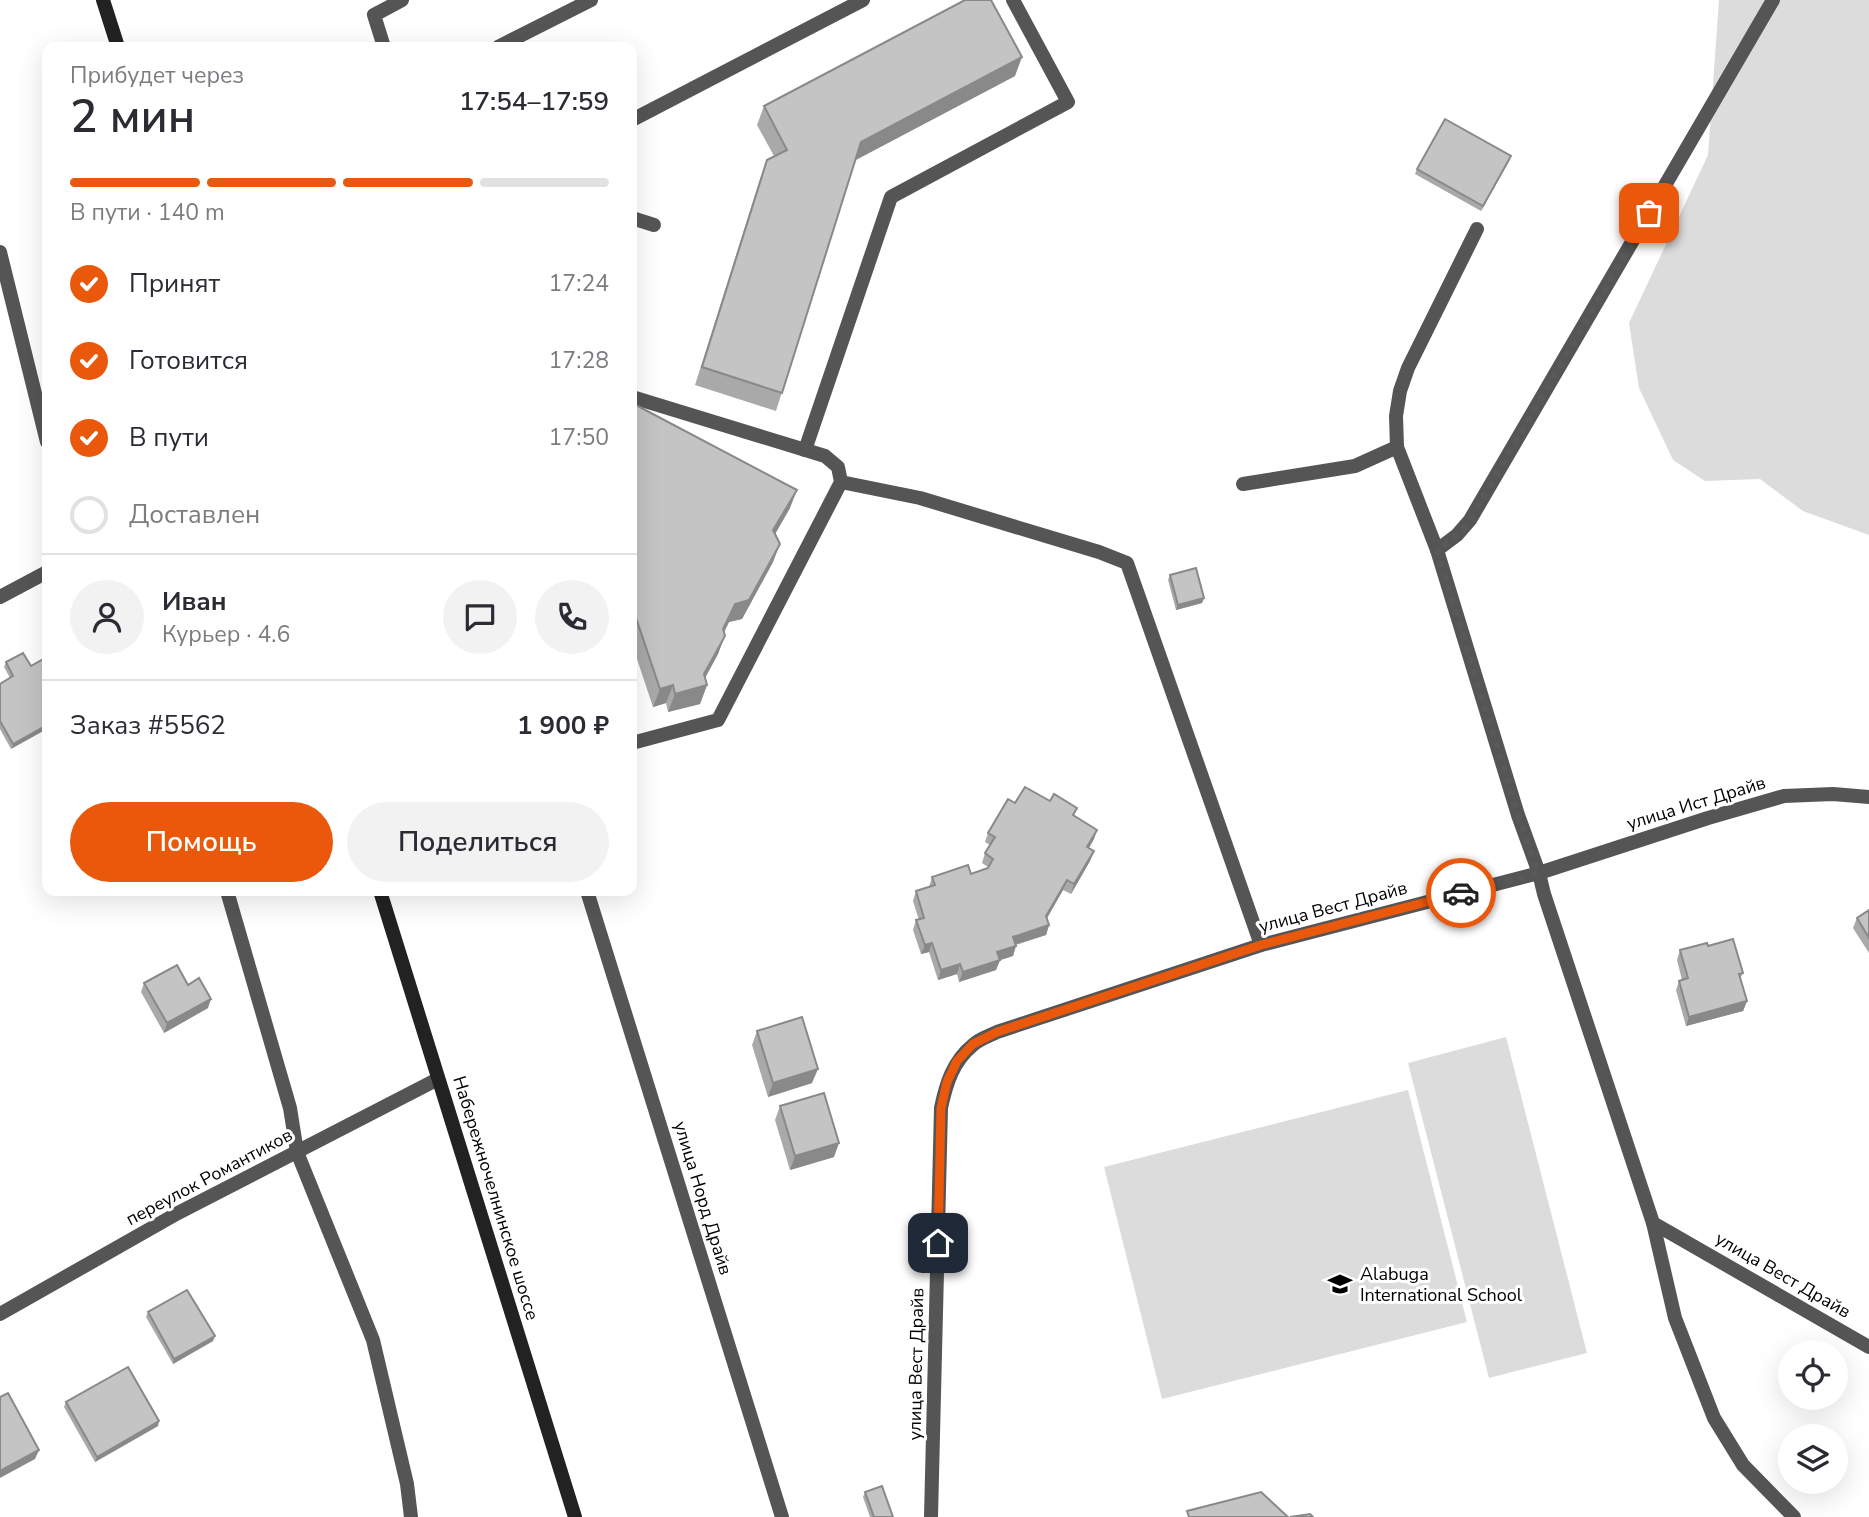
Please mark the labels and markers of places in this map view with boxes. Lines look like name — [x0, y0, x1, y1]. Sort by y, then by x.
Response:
pin — [1619, 183, 1679, 243]
pin — [908, 1213, 968, 1273]
place label: Alabuga International School — [1360, 1262, 1523, 1307]
school or university icon: Alabuga International School — [1326, 1270, 1354, 1298]

